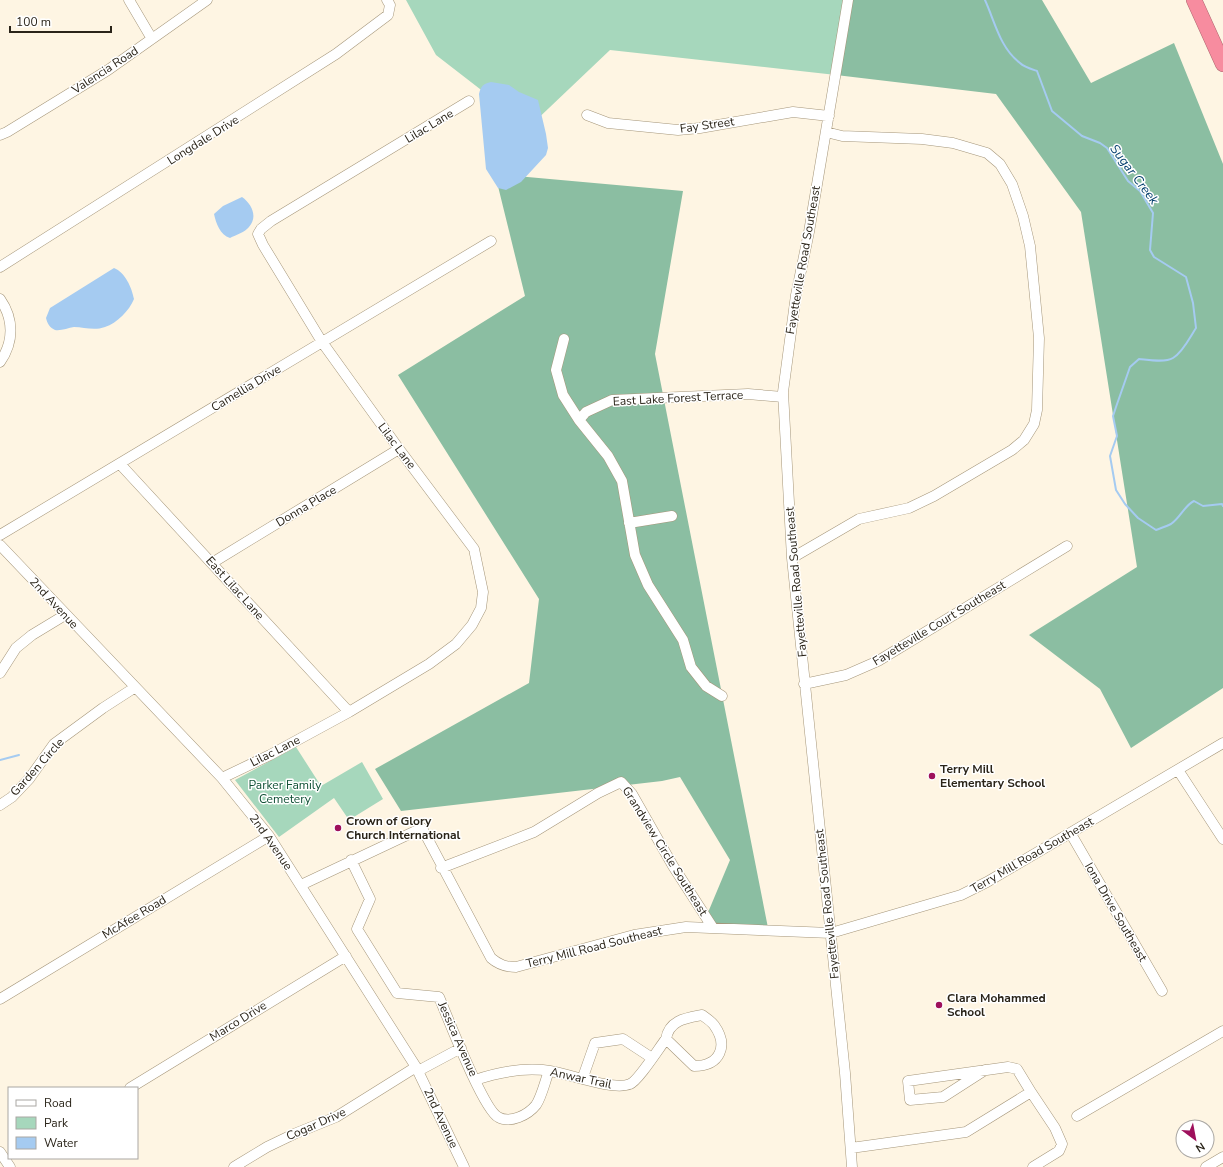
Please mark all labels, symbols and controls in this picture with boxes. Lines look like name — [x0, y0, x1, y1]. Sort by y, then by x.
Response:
scale bar — [10, 8, 111, 34]
text: 100 m — [16, 14, 51, 30]
street label: Valencia Road — [68, 43, 141, 98]
street label: Lilac Lane — [402, 105, 456, 147]
street label: Longdale Drive — [164, 112, 242, 168]
street label: Fay Street — [679, 113, 736, 137]
water label: Sugar Creek — [1106, 141, 1163, 209]
street label: Fayetteville Road Southeast — [782, 184, 824, 336]
street label: Camellia Drive — [208, 361, 284, 415]
street label: East Lake Forest Terrace — [612, 387, 744, 409]
street label: Lilac Lane — [374, 420, 420, 472]
street label: Donna Place — [273, 482, 339, 530]
street label: Fayetteville Road Southeast — [781, 506, 811, 658]
street label: East Lilac Lane — [202, 553, 268, 623]
street label: 2nd Avenue — [26, 574, 82, 632]
street label: Fayetteville Court Southeast — [870, 576, 1009, 669]
street label: Lilac Lane — [247, 732, 303, 770]
street label: Garden Circle — [7, 734, 67, 800]
place label: Terry Mill Elementary School — [940, 761, 1045, 791]
marker: Terry Mill Elementary School — [927, 771, 937, 781]
park label: Parker Family Cemetery — [249, 777, 322, 807]
street label: Grandview Circle Southeast — [619, 783, 712, 919]
street label: 2nd Avenue — [246, 811, 296, 873]
place label: Crown of Glory Church International — [346, 813, 461, 843]
street label: Terry Mill Road Southeast — [968, 813, 1097, 897]
marker: Crown of Glory Church International — [333, 823, 343, 833]
street label: Fayetteville Road Southeast — [811, 828, 843, 980]
street label: Iona Drive Southeast — [1081, 859, 1151, 965]
street label: McAfee Road — [99, 892, 169, 942]
street label: Terry Mill Road Southeast — [524, 922, 664, 972]
place label: Clara Mohammed School — [947, 990, 1046, 1020]
street label: Marco Drive — [206, 997, 270, 1045]
street label: Jessica Avenue — [434, 998, 482, 1079]
marker: Clara Mohammed School — [934, 1000, 944, 1010]
street label: Anwar Trail — [549, 1064, 614, 1092]
street label: 2nd Avenue — [420, 1085, 462, 1151]
legend — [8, 1087, 138, 1159]
text: Road — [44, 1095, 72, 1111]
street label: Cogar Drive — [284, 1104, 348, 1144]
text: Park — [44, 1115, 69, 1131]
north arrow — [1175, 1119, 1215, 1159]
text: Water — [44, 1135, 78, 1151]
text: N — [1193, 1139, 1208, 1156]

